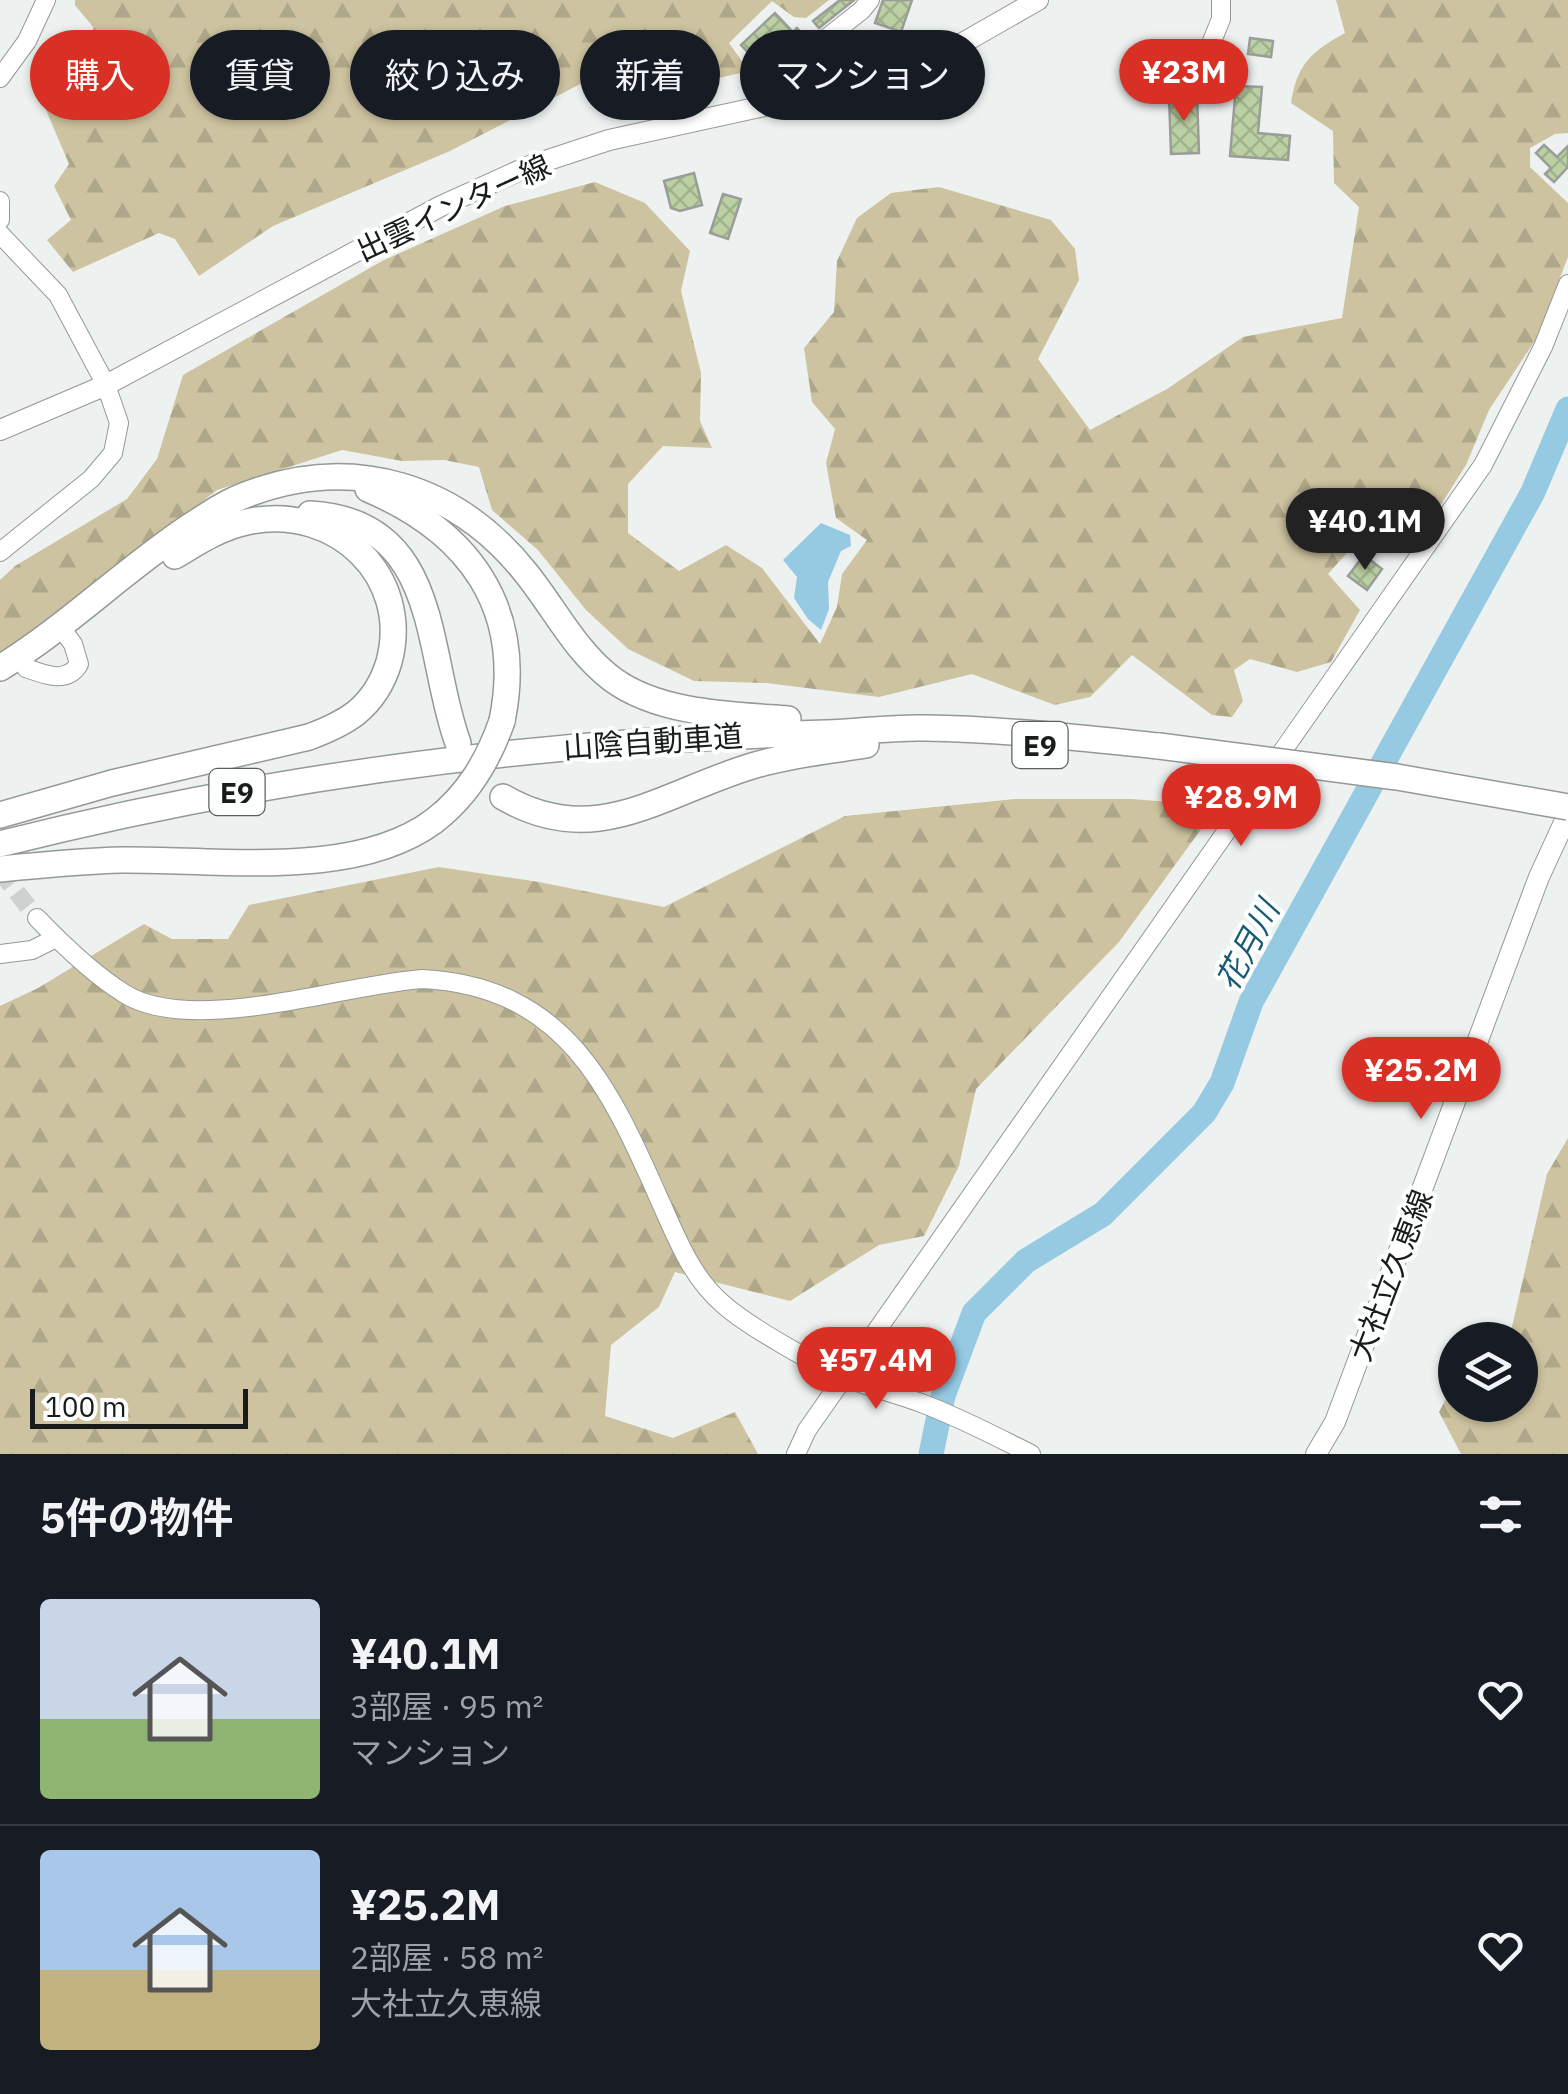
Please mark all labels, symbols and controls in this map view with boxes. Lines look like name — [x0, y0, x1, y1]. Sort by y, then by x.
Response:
chip: 購入 — [30, 30, 170, 120]
chip: 賃貸 — [190, 30, 330, 120]
chip: 絞り込み — [350, 30, 560, 120]
chip: 新着 — [580, 30, 720, 120]
chip: マンション — [740, 30, 985, 120]
pin: ¥23M — [1125, 39, 1243, 124]
text: ¥23M — [1141, 50, 1227, 92]
street label: 出雲インター線 — [350, 145, 556, 269]
pin: ¥40.1M — [1284, 488, 1446, 573]
text: ¥40.1M — [1308, 499, 1422, 541]
street label: 山陰自動車道 — [562, 715, 744, 767]
road number: E9 — [1012, 722, 1068, 768]
pin: ¥28.9M — [1160, 764, 1322, 849]
road number: E9 — [210, 769, 264, 815]
text: ¥28.9M — [1184, 775, 1298, 817]
water label: 花月川 — [1206, 890, 1289, 997]
pin: ¥25.2M — [1340, 1037, 1502, 1122]
text: ¥25.2M — [1364, 1048, 1478, 1090]
street label: 大社立久恵線 — [1340, 1184, 1440, 1366]
map controls — [1438, 1322, 1538, 1422]
button: layers — [1438, 1322, 1538, 1422]
pin: ¥57.4M — [795, 1327, 957, 1412]
text: ¥57.4M — [819, 1338, 933, 1380]
scale bar — [30, 1384, 248, 1428]
text: 100 m — [45, 1388, 126, 1425]
icon: filters — [1473, 1487, 1528, 1542]
text: 5件の物件 — [40, 1490, 233, 1545]
text: ¥40.1M — [350, 1626, 500, 1681]
icon: home — [120, 1639, 240, 1759]
icon: heart — [1473, 1672, 1528, 1727]
text: 3部屋 · 95 m² — [350, 1685, 544, 1727]
text: マンション — [350, 1731, 510, 1773]
text: ¥25.2M — [350, 1877, 500, 1932]
icon: home — [120, 1890, 240, 2010]
icon: heart — [1473, 1923, 1528, 1978]
text: 2部屋 · 58 m² — [350, 1936, 544, 1978]
text: 大社立久恵線 — [350, 1982, 542, 2024]

